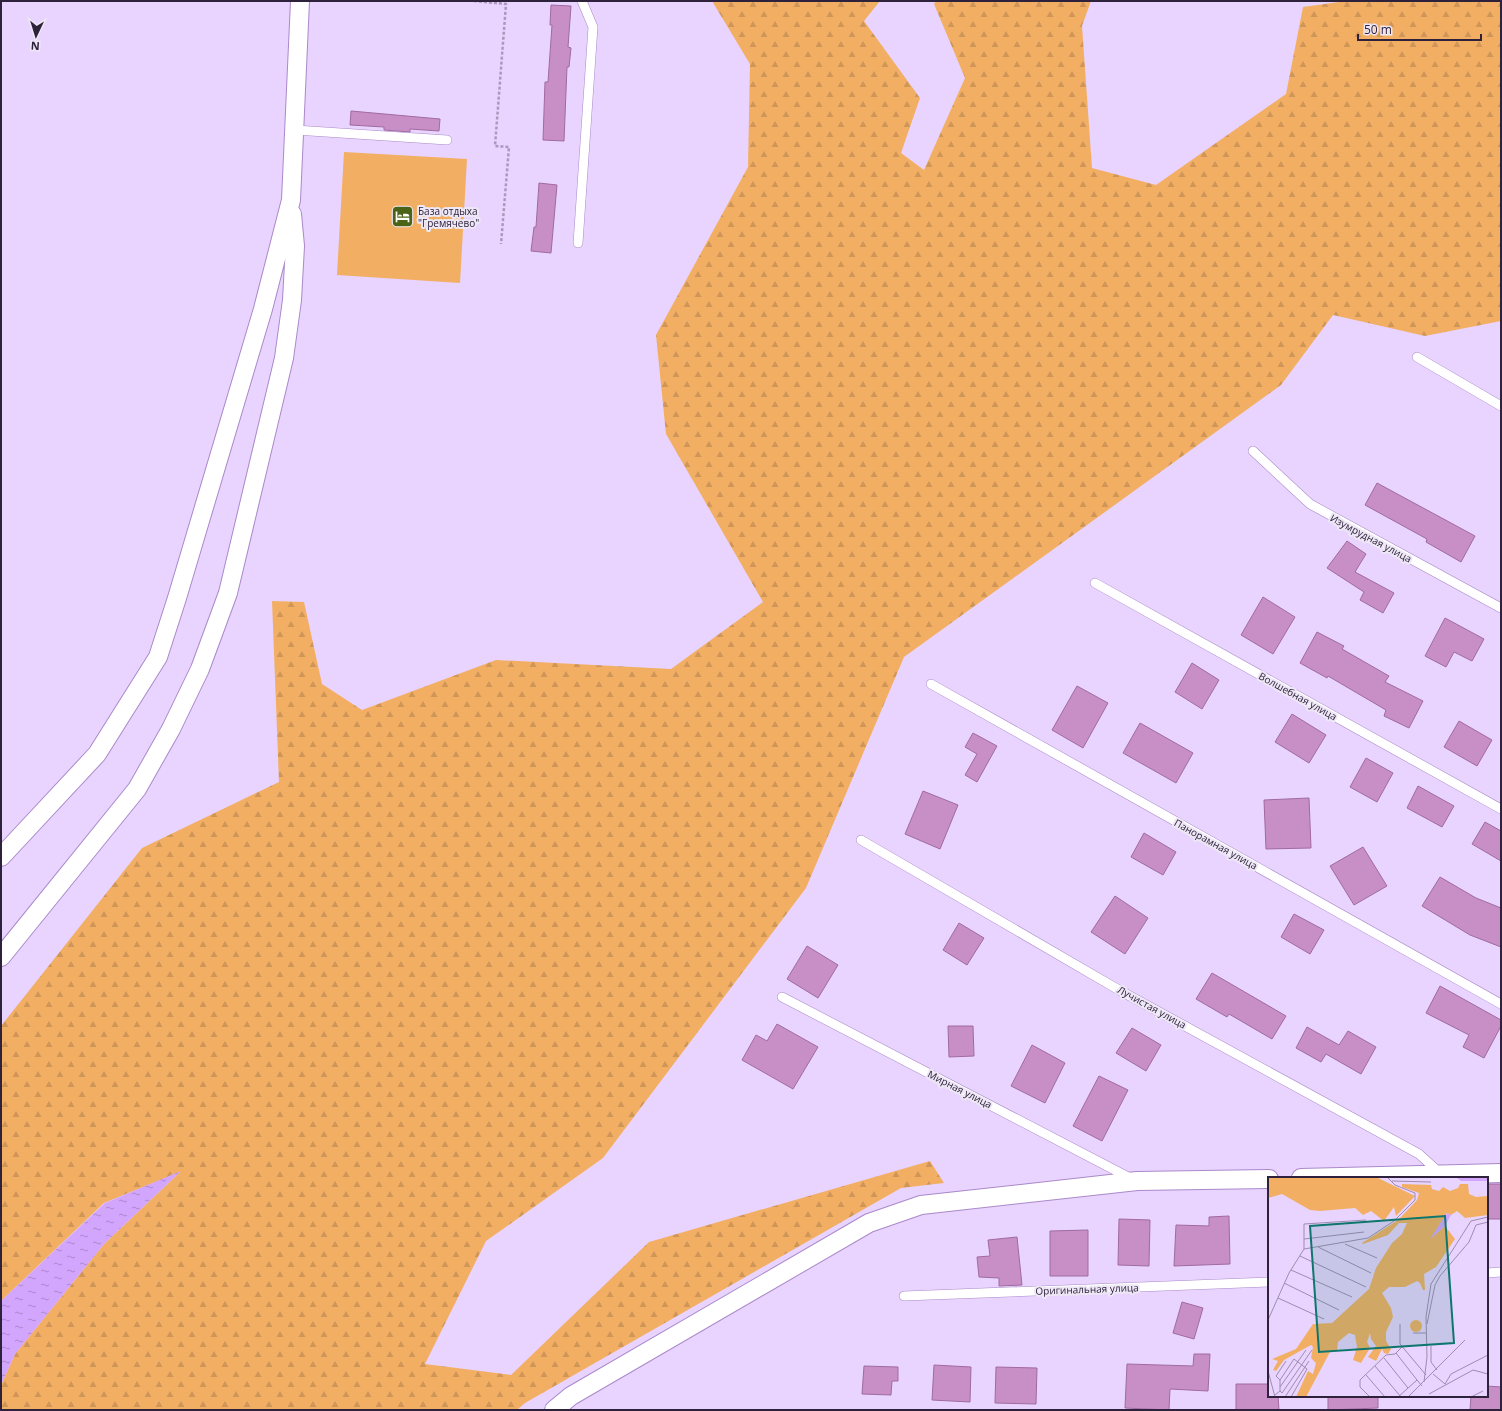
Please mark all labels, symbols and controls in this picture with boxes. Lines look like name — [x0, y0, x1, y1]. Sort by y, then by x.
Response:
north arrow — [16, 16, 56, 56]
scale bar — [1358, 16, 1481, 42]
text: 50 m — [1364, 21, 1392, 38]
text: N — [30, 39, 40, 54]
hotel icon: База отдыха "Гремячево" — [389, 204, 415, 230]
place label: База отдыха "Гремячево" — [418, 204, 479, 230]
street label: Изумрудная улица — [1328, 511, 1414, 565]
street label: Волшебная улица — [1256, 669, 1340, 723]
street label: Панорамная улица — [1172, 815, 1260, 873]
street label: Лучистая улица — [1115, 982, 1189, 1032]
street label: Мирная улица — [925, 1067, 995, 1111]
inset map — [1268, 1177, 1488, 1397]
street label: Оригинальная улица — [1035, 1280, 1139, 1298]

